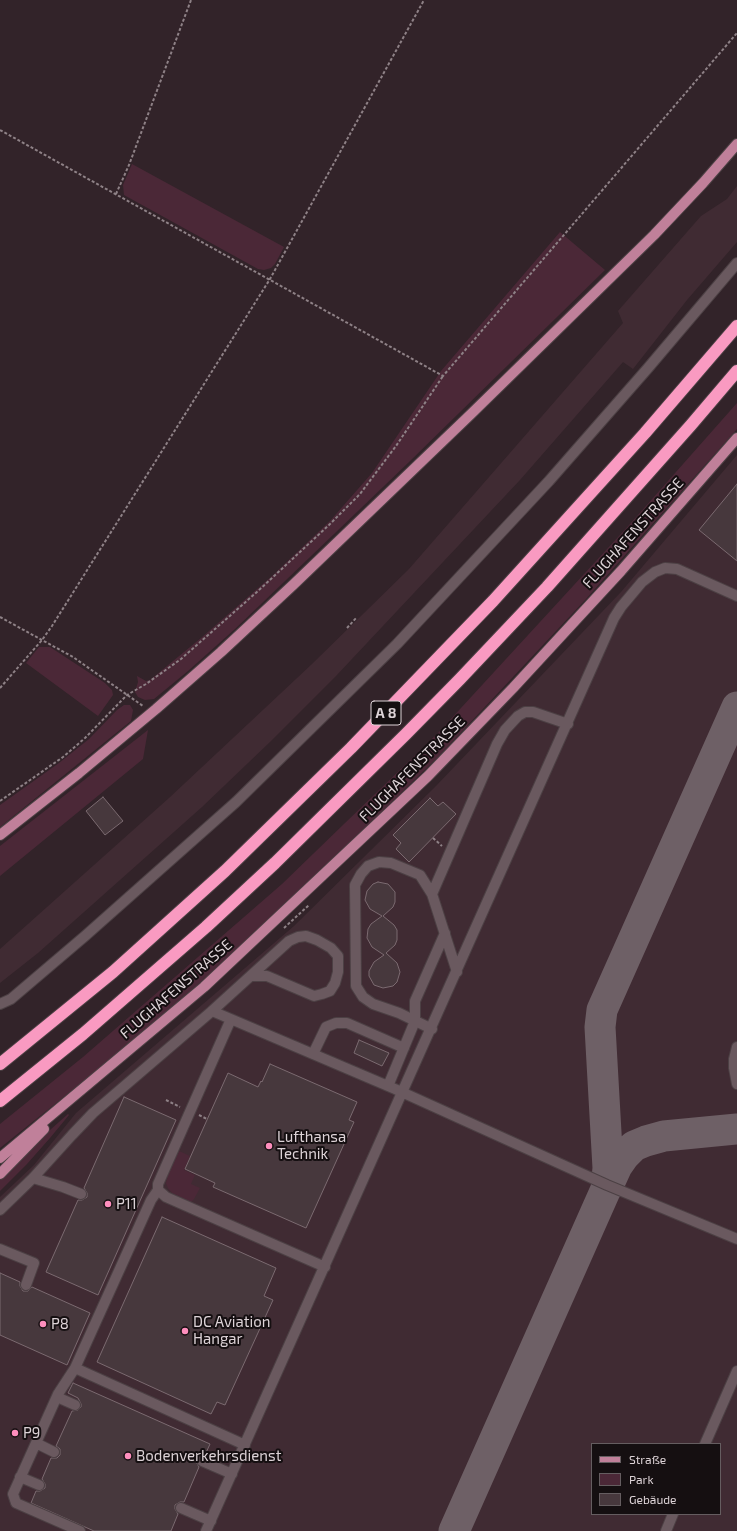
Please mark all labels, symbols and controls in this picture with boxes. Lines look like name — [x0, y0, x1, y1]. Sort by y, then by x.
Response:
street label: FLUGHAFENSTRASSE — [579, 474, 687, 592]
road number: A 8 — [371, 701, 401, 725]
street label: FLUGHAFENSTRASSE — [355, 712, 469, 826]
street label: FLUGHAFENSTRASSE — [116, 936, 236, 1042]
place label: Lufthansa Technik — [277, 1128, 346, 1163]
marker: Lufthansa Technik — [264, 1141, 274, 1151]
place label: P11 — [116, 1195, 137, 1213]
marker: P11 — [103, 1199, 113, 1209]
place label: DC Aviation Hangar — [193, 1313, 270, 1348]
place label: P8 — [51, 1315, 69, 1333]
marker: P8 — [38, 1319, 48, 1329]
marker: DC Aviation Hangar — [180, 1326, 190, 1336]
place label: P9 — [23, 1424, 40, 1442]
marker: P9 — [10, 1428, 20, 1438]
legend — [591, 1443, 721, 1515]
place label: Bodenverkehrsdienst — [136, 1447, 281, 1465]
marker: Bodenverkehrsdienst — [123, 1451, 133, 1461]
text: Straße — [629, 1452, 666, 1466]
text: Park — [629, 1472, 654, 1486]
text: Gebäude — [629, 1492, 677, 1506]

